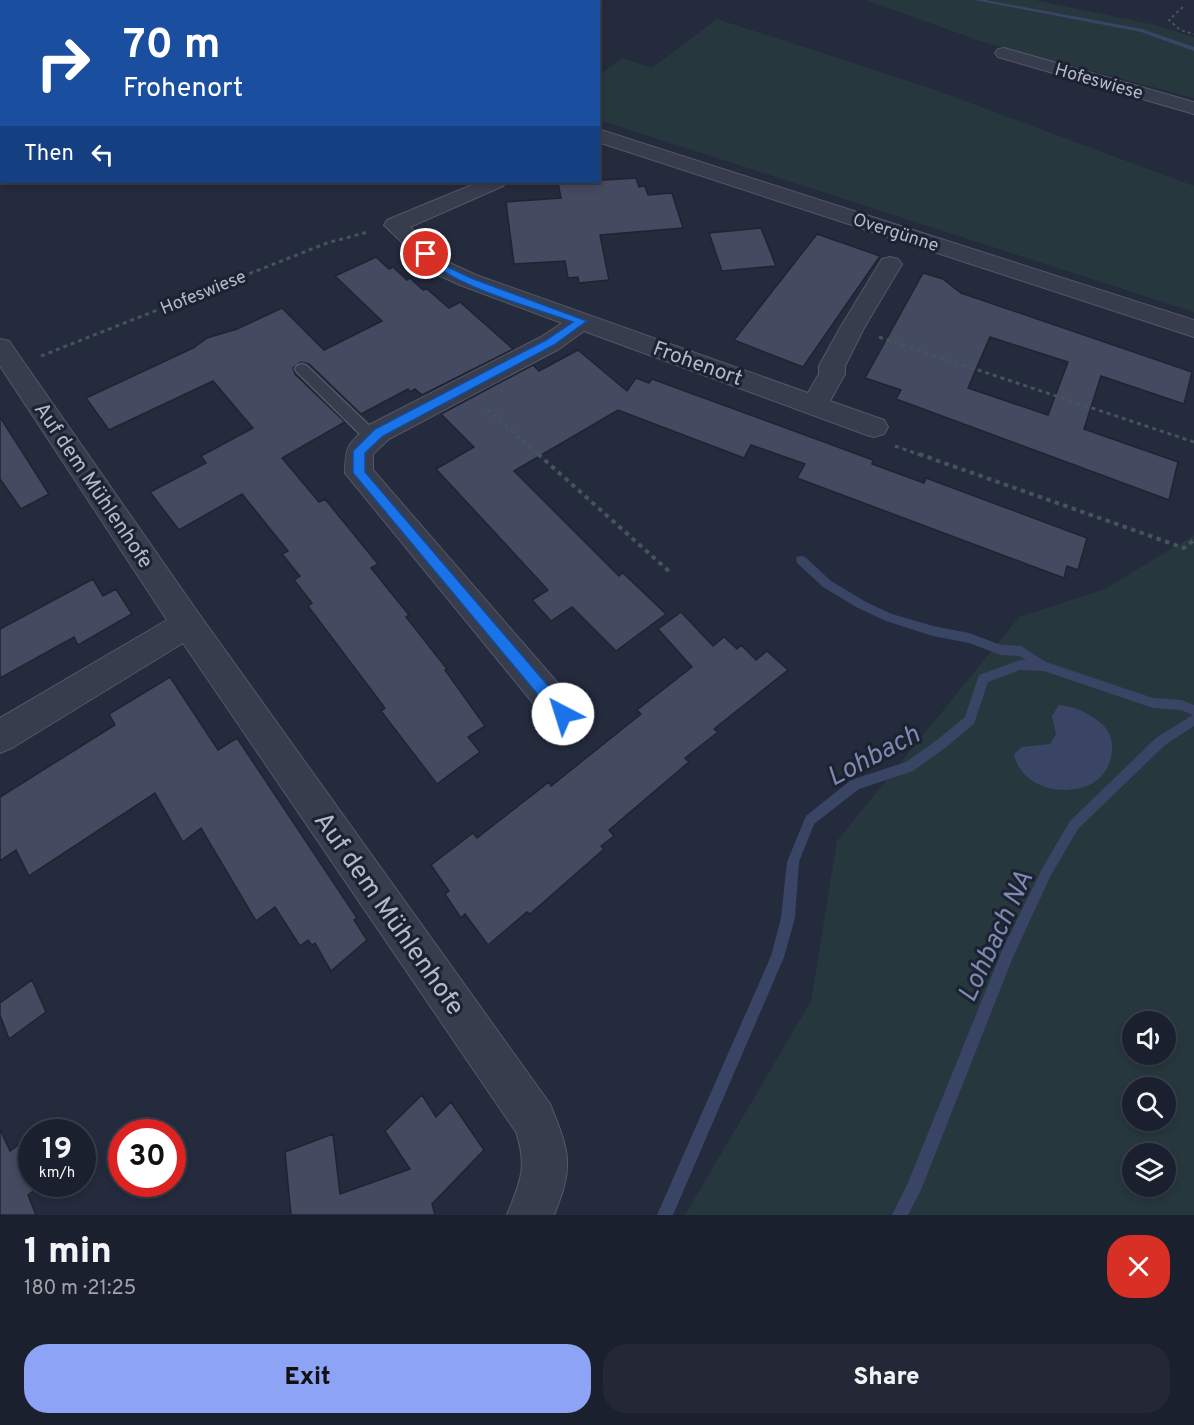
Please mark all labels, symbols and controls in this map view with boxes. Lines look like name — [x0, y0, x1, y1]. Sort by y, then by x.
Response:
text: 70 m — [123, 20, 221, 73]
icon: right — [24, 24, 102, 102]
street label: Hofeswiese — [1052, 59, 1145, 106]
text: Frohenort — [123, 72, 243, 106]
icon: left — [86, 138, 119, 171]
text: Then — [24, 141, 74, 168]
street label: Overgünne — [850, 209, 942, 258]
pin — [400, 228, 451, 279]
icon: arrive — [409, 237, 442, 270]
street label: Hofeswiese — [157, 266, 250, 321]
street label: Frohenort — [649, 336, 746, 393]
street label: Auf dem Mühlenhofe — [27, 398, 158, 574]
position arrow — [531, 682, 595, 746]
water label: Lohbach — [822, 718, 926, 795]
street label: Auf dem Mühlenhofe — [305, 806, 471, 1023]
water label: Lohbach NA — [952, 866, 1042, 1008]
map controls — [1122, 1011, 1176, 1197]
button: sound — [1122, 1011, 1176, 1065]
button: search — [1122, 1077, 1176, 1131]
speed limit sign: 30 — [108, 1119, 186, 1197]
text: 19 — [42, 1132, 72, 1169]
button: layers — [1122, 1143, 1176, 1197]
text: km/h — [39, 1164, 75, 1183]
text: 1 min — [24, 1230, 112, 1276]
button: close — [1107, 1235, 1170, 1298]
text: 180 m · 21:25 — [24, 1276, 136, 1302]
button: Exit — [24, 1344, 591, 1413]
button: Share — [603, 1344, 1170, 1413]

